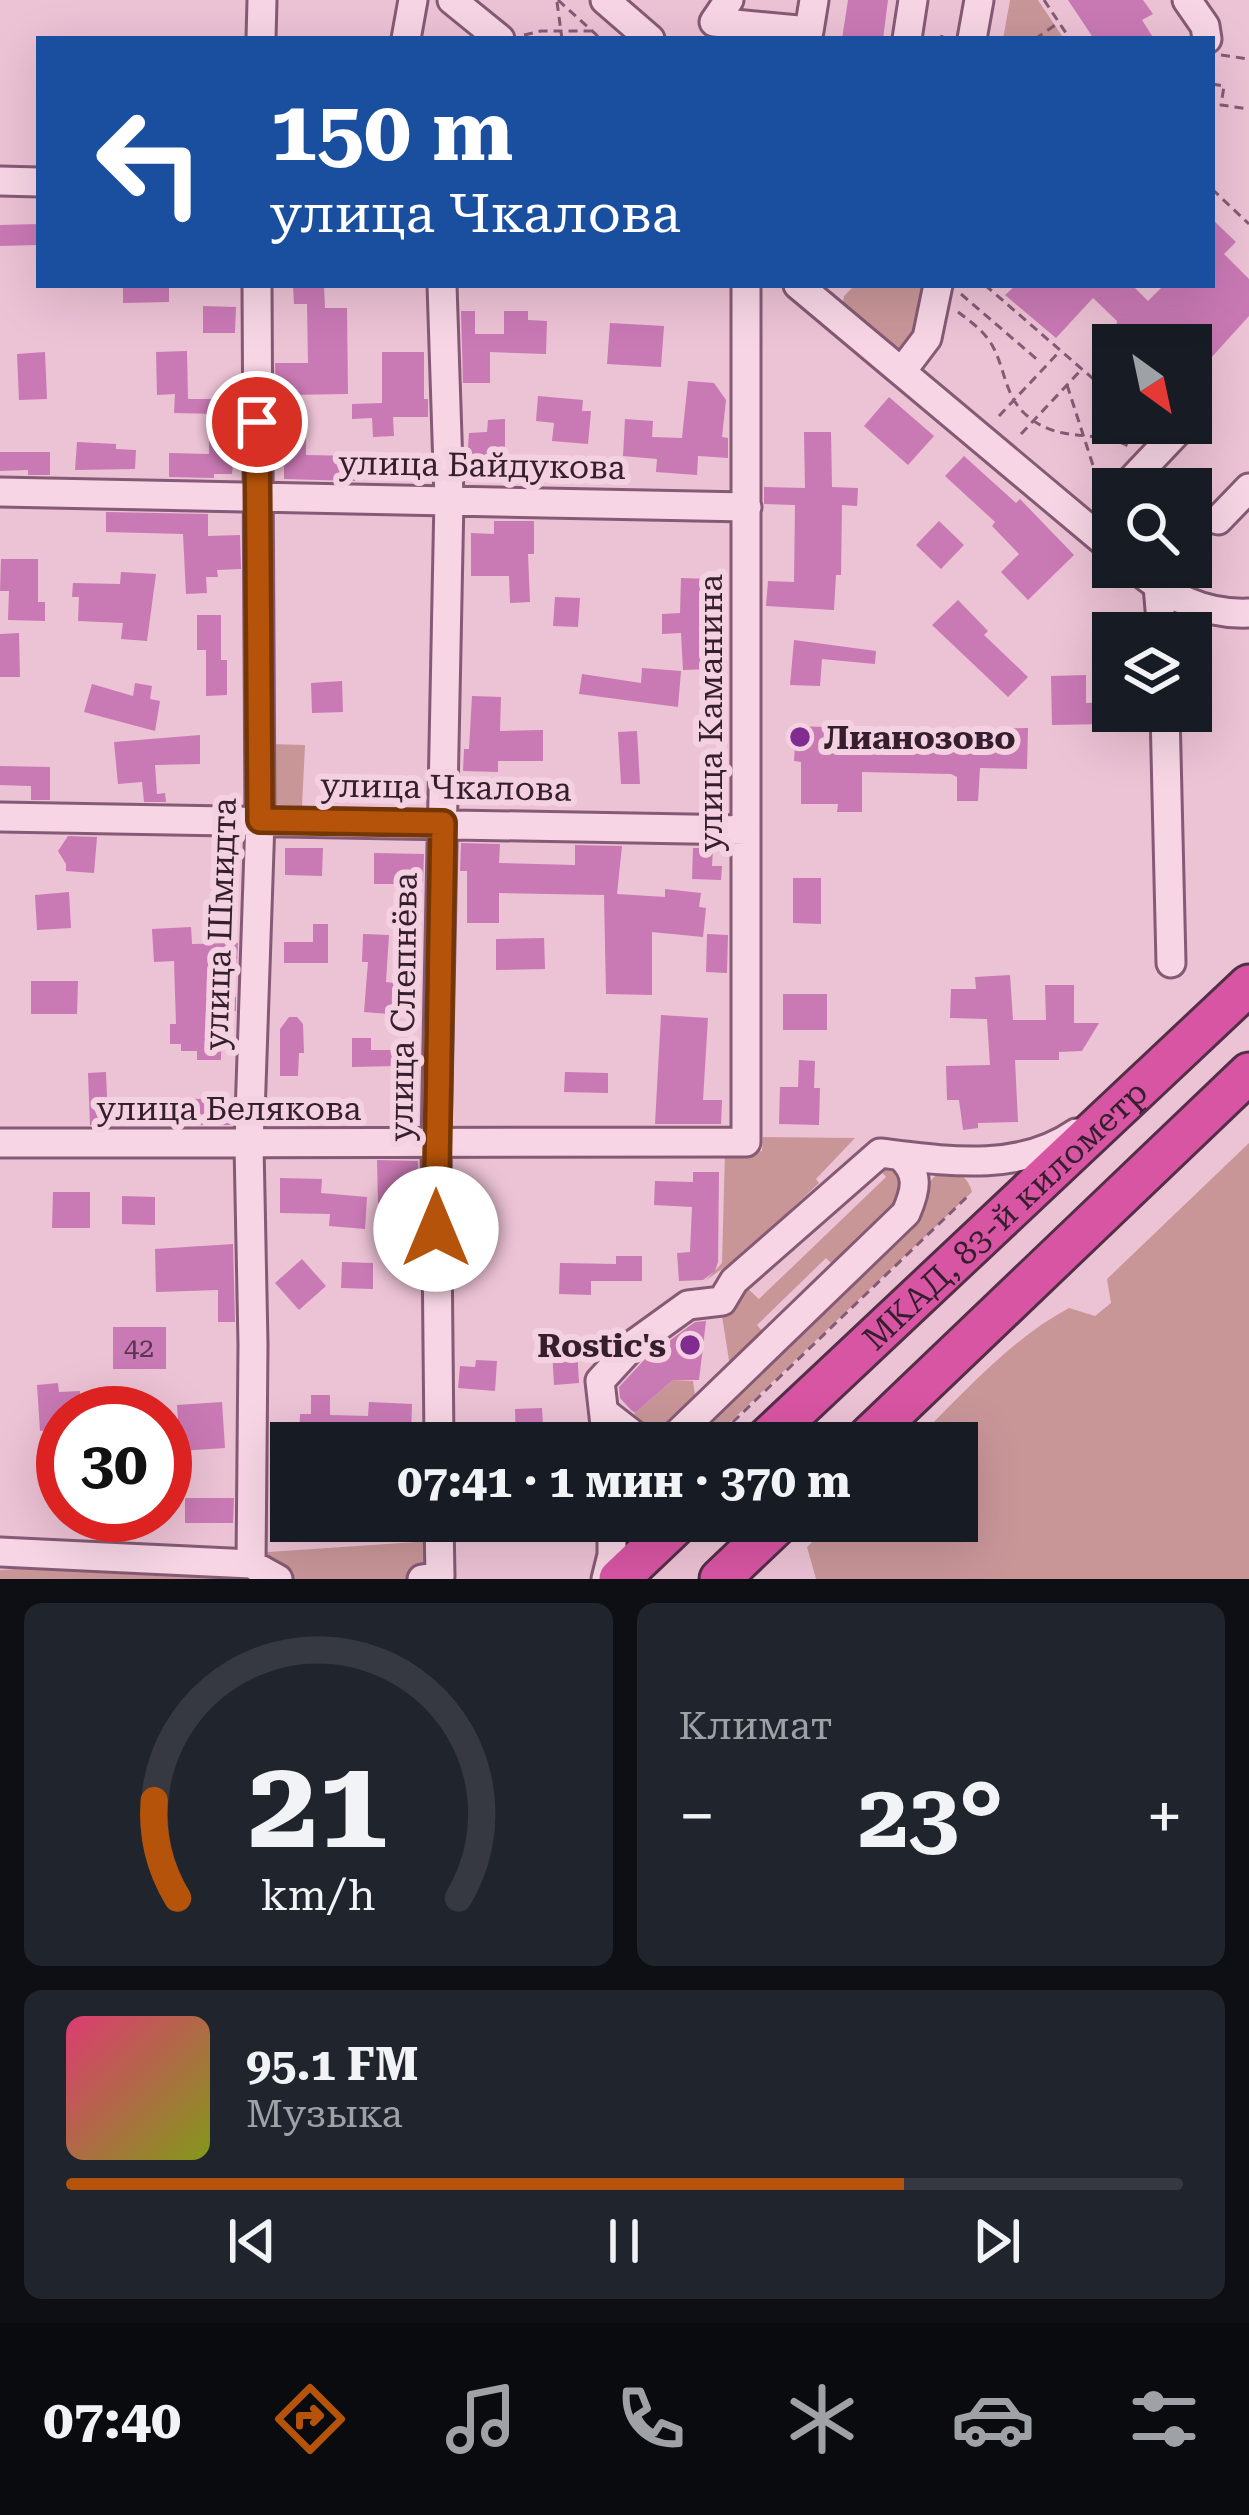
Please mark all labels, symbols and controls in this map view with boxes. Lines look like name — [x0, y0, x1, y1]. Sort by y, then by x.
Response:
text: 150 m — [270, 82, 513, 180]
icon: left — [72, 84, 228, 240]
text: улица Чкалова — [270, 182, 681, 245]
north arrow — [1092, 324, 1212, 444]
map controls — [1092, 324, 1212, 732]
pin — [206, 371, 308, 473]
icon: arrive — [224, 389, 290, 455]
street label: улица Байдукова — [338, 443, 626, 487]
button: search — [1092, 468, 1212, 588]
street label: улица Каманина — [691, 574, 730, 852]
button: layers — [1092, 612, 1212, 732]
place label: Лианозово — [824, 718, 1016, 757]
marker: Лианозово — [787, 724, 813, 750]
street label: улица Чкалова — [320, 765, 572, 809]
street label: улица Шмидта — [196, 797, 244, 1051]
street label: улица Слепнёва — [381, 872, 425, 1142]
street label: МКАД, 83-й километр — [854, 1072, 1155, 1358]
street label: улица Белякова — [97, 1089, 362, 1128]
position arrow — [373, 1166, 499, 1292]
place label: Rostic's — [537, 1326, 666, 1365]
house number: 42 — [124, 1332, 154, 1364]
marker: Rostic's — [677, 1332, 703, 1358]
speed limit sign: 30 — [36, 1386, 192, 1542]
text: 07:41 · 1 мин · 370 m — [397, 1455, 851, 1508]
text: Климат — [679, 1703, 833, 1749]
text: 21 — [248, 1731, 388, 1877]
text: 23° — [858, 1764, 1004, 1869]
text: − — [679, 1778, 715, 1855]
text: + — [1146, 1778, 1183, 1855]
text: km/h — [261, 1869, 376, 1919]
text: 95.1 FM — [246, 2038, 418, 2091]
text: Музыка — [246, 2091, 403, 2137]
icon: previous — [219, 2208, 285, 2274]
icon: pause — [591, 2208, 657, 2274]
icon: next — [964, 2208, 1030, 2274]
icon: directions — [268, 2377, 352, 2461]
icon: music — [439, 2377, 523, 2461]
icon: phone — [609, 2377, 693, 2461]
icon: climate — [780, 2377, 864, 2461]
icon: car — [951, 2377, 1035, 2461]
icon: filters — [1122, 2377, 1206, 2461]
text: 07:40 — [43, 2388, 181, 2451]

